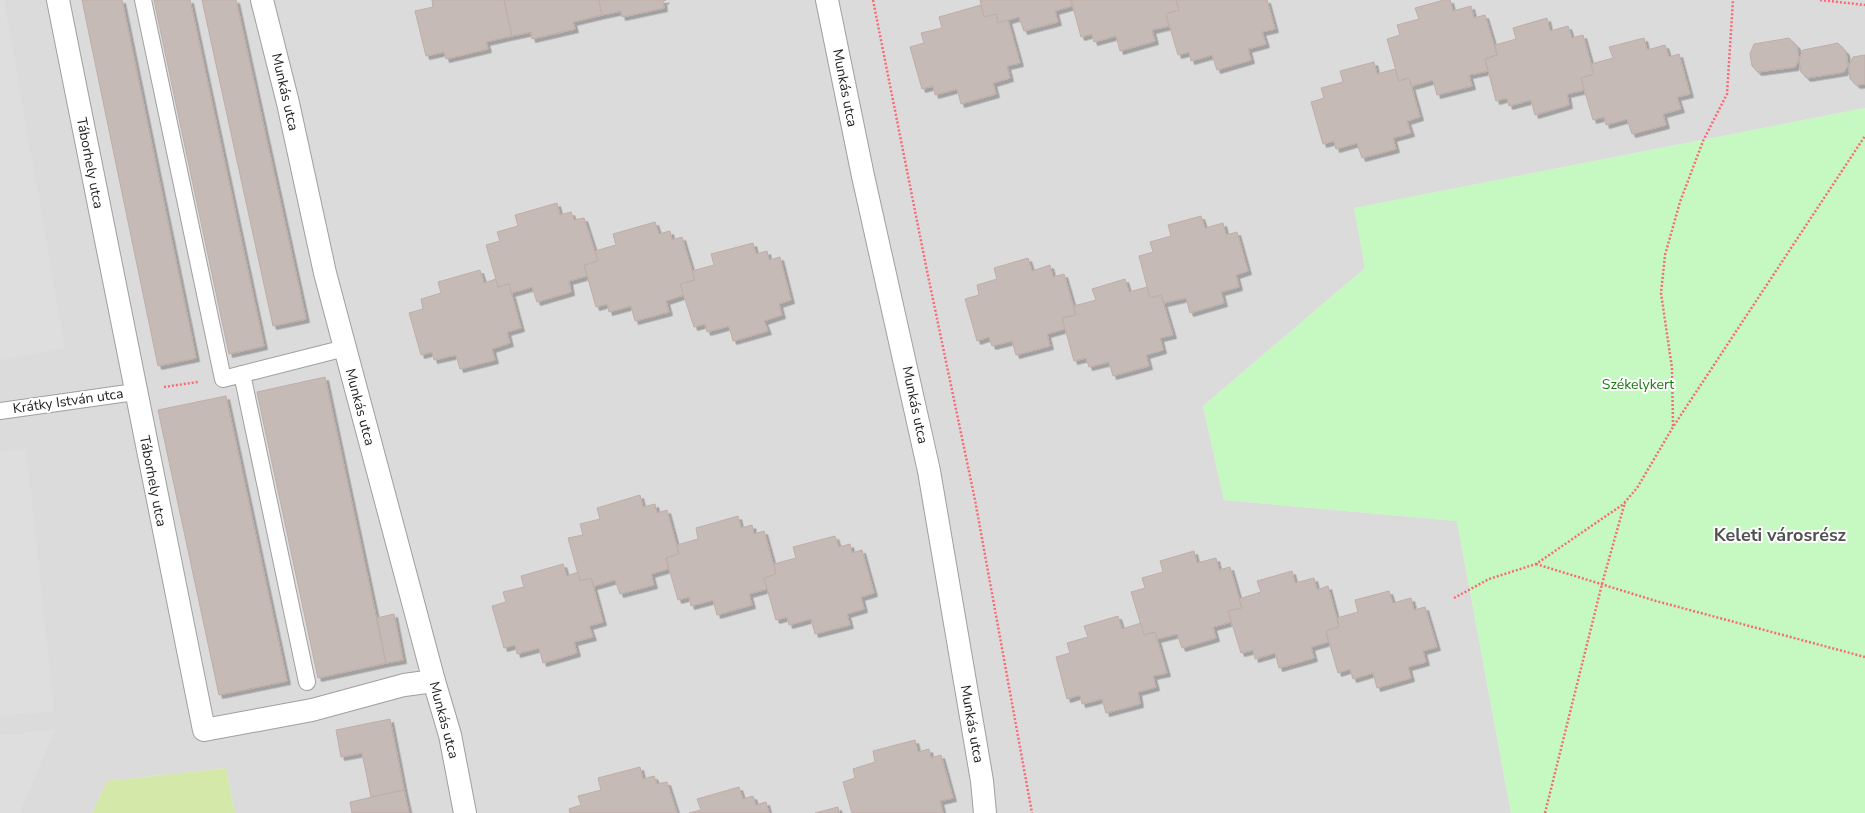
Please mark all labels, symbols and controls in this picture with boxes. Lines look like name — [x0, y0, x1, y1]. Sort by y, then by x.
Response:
street label: Munkás utca — [828, 47, 862, 129]
street label: Munkás utca — [267, 51, 303, 133]
street label: Táborhely utca — [72, 116, 108, 210]
street label: Munkás utca — [897, 364, 933, 446]
street label: Munkás utca — [341, 366, 379, 448]
park label: Székelykert — [1602, 375, 1674, 394]
street label: Krátky István utca — [12, 384, 124, 418]
street label: Táborhely utca — [135, 434, 171, 528]
district label: Keleti városrész — [1714, 523, 1847, 547]
street label: Munkás utca — [425, 679, 463, 761]
street label: Munkás utca — [956, 683, 988, 765]

